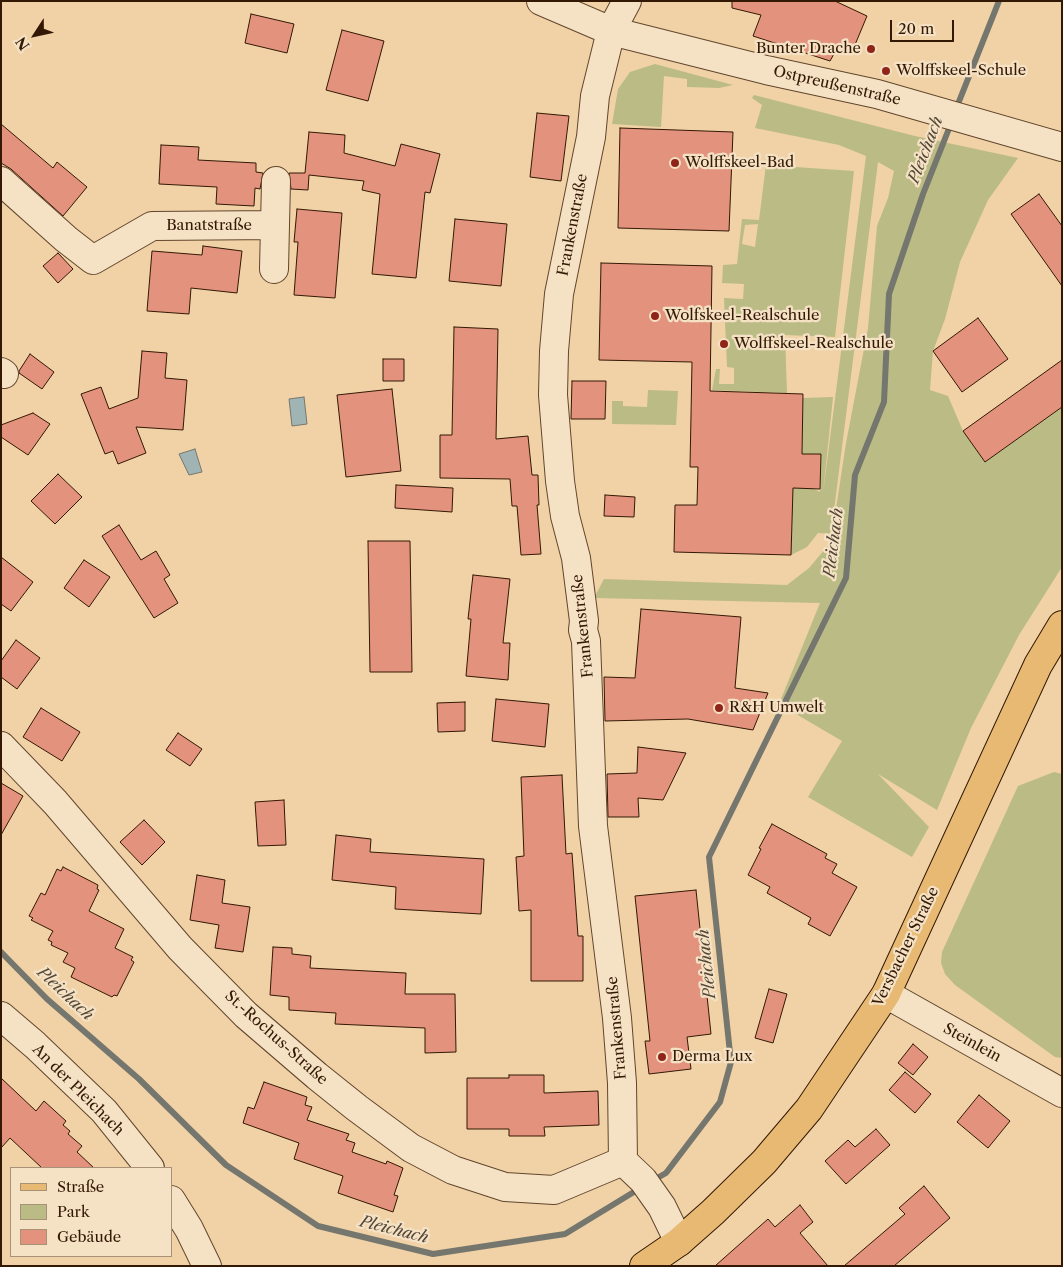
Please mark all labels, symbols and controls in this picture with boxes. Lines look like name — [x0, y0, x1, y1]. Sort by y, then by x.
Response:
north arrow — [10, 10, 60, 60]
scale bar — [893, 10, 957, 42]
text: 20 m — [898, 19, 934, 38]
text: N — [12, 33, 34, 54]
place label: Bunter Drache — [756, 40, 861, 58]
marker: Bunter Drache — [865, 43, 877, 55]
place label: Wolffskeel-Schule — [896, 62, 1026, 80]
street label: Ostpreußenstraße — [772, 63, 902, 109]
marker: Wolffskeel-Schule — [880, 65, 892, 77]
water label: Pleichach — [904, 114, 948, 186]
place label: Wolffskeel-Bad — [685, 154, 794, 172]
marker: Wolffskeel-Bad — [669, 157, 681, 169]
street label: Frankenstraße — [554, 172, 592, 278]
street label: Banatstraße — [166, 217, 252, 235]
place label: Wolfskeel-Realschule — [665, 307, 819, 325]
marker: Wolfskeel-Realschule — [649, 310, 661, 322]
place label: Wolffskeel-Realschule — [734, 335, 893, 353]
marker: Wolffskeel-Realschule — [718, 338, 730, 350]
water label: Pleichach — [820, 507, 848, 579]
street label: Frankenstraße — [569, 573, 597, 679]
place label: R&H Umwelt — [729, 699, 824, 717]
marker: R&H Umwelt — [713, 702, 725, 714]
street label: Versbacher Straße — [869, 884, 943, 1010]
water label: Pleichach — [694, 928, 720, 1000]
water label: Pleichach — [33, 963, 97, 1025]
street label: Frankenstraße — [604, 975, 630, 1081]
street label: St.-Rochus-Straße — [221, 987, 331, 1089]
street label: Steinlein — [940, 1020, 1004, 1066]
street label: An der Pleichach — [28, 1040, 128, 1140]
place label: Derma Lux — [672, 1048, 753, 1066]
marker: Derma Lux — [656, 1051, 668, 1063]
legend — [10, 1167, 172, 1257]
text: Straße — [57, 1177, 104, 1196]
text: Park — [57, 1202, 90, 1221]
water label: Pleichach — [358, 1212, 430, 1248]
text: Gebäude — [57, 1227, 121, 1246]

